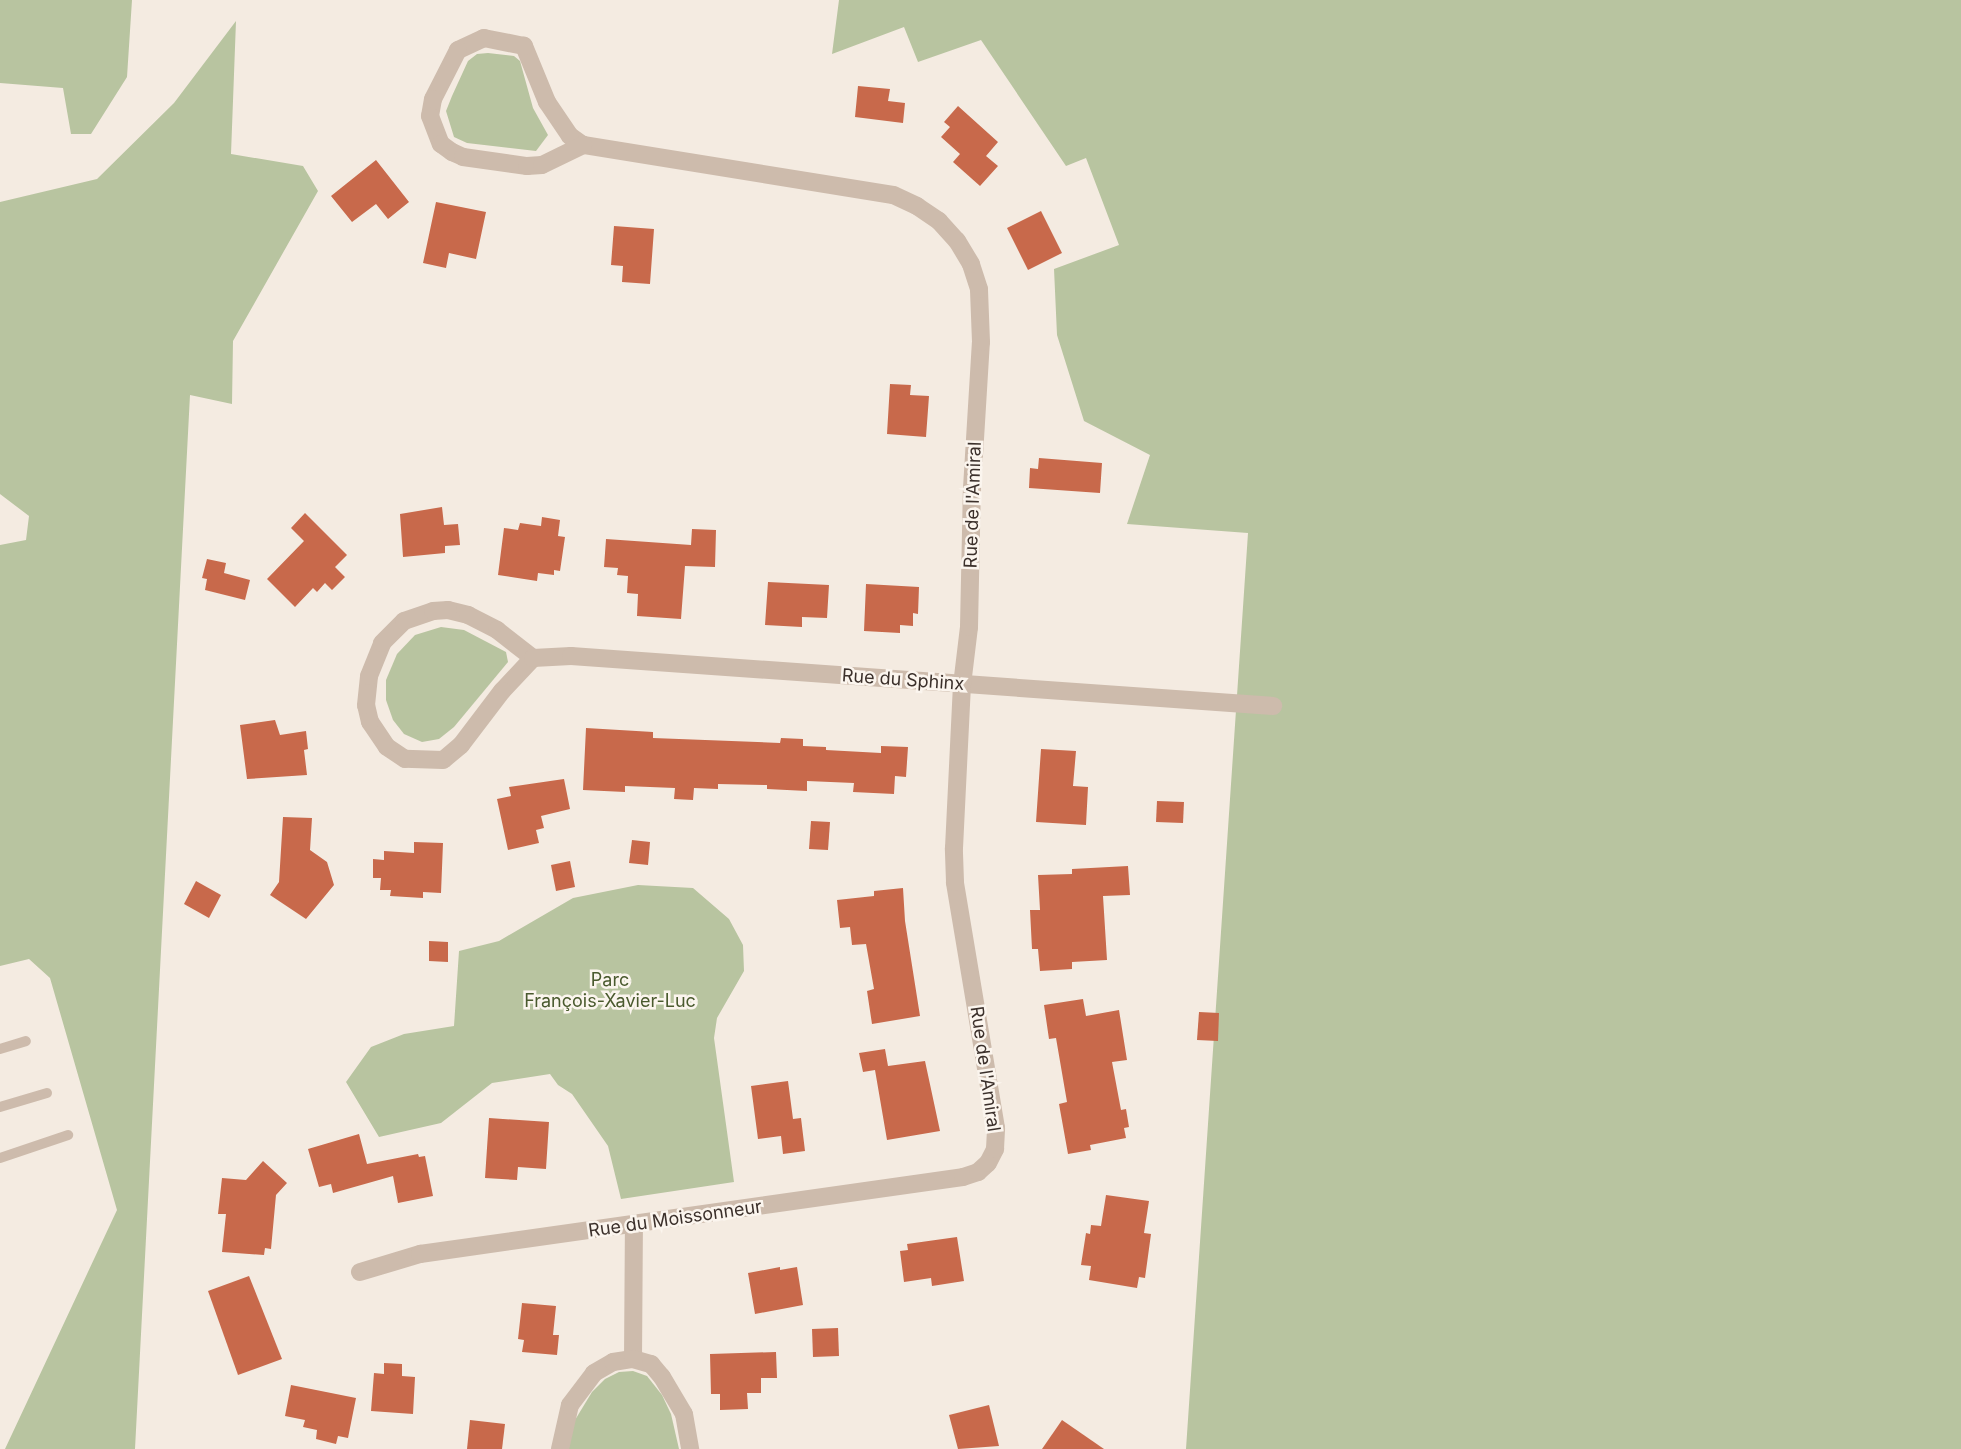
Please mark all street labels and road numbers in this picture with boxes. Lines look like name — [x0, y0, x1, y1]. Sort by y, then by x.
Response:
street label: Rue de l'Amiral — [960, 441, 986, 569]
street label: Rue du Sphinx — [841, 665, 965, 695]
street label: Rue de l'Amiral — [966, 1005, 1004, 1133]
street label: Rue du Moissonneur — [587, 1196, 763, 1242]

